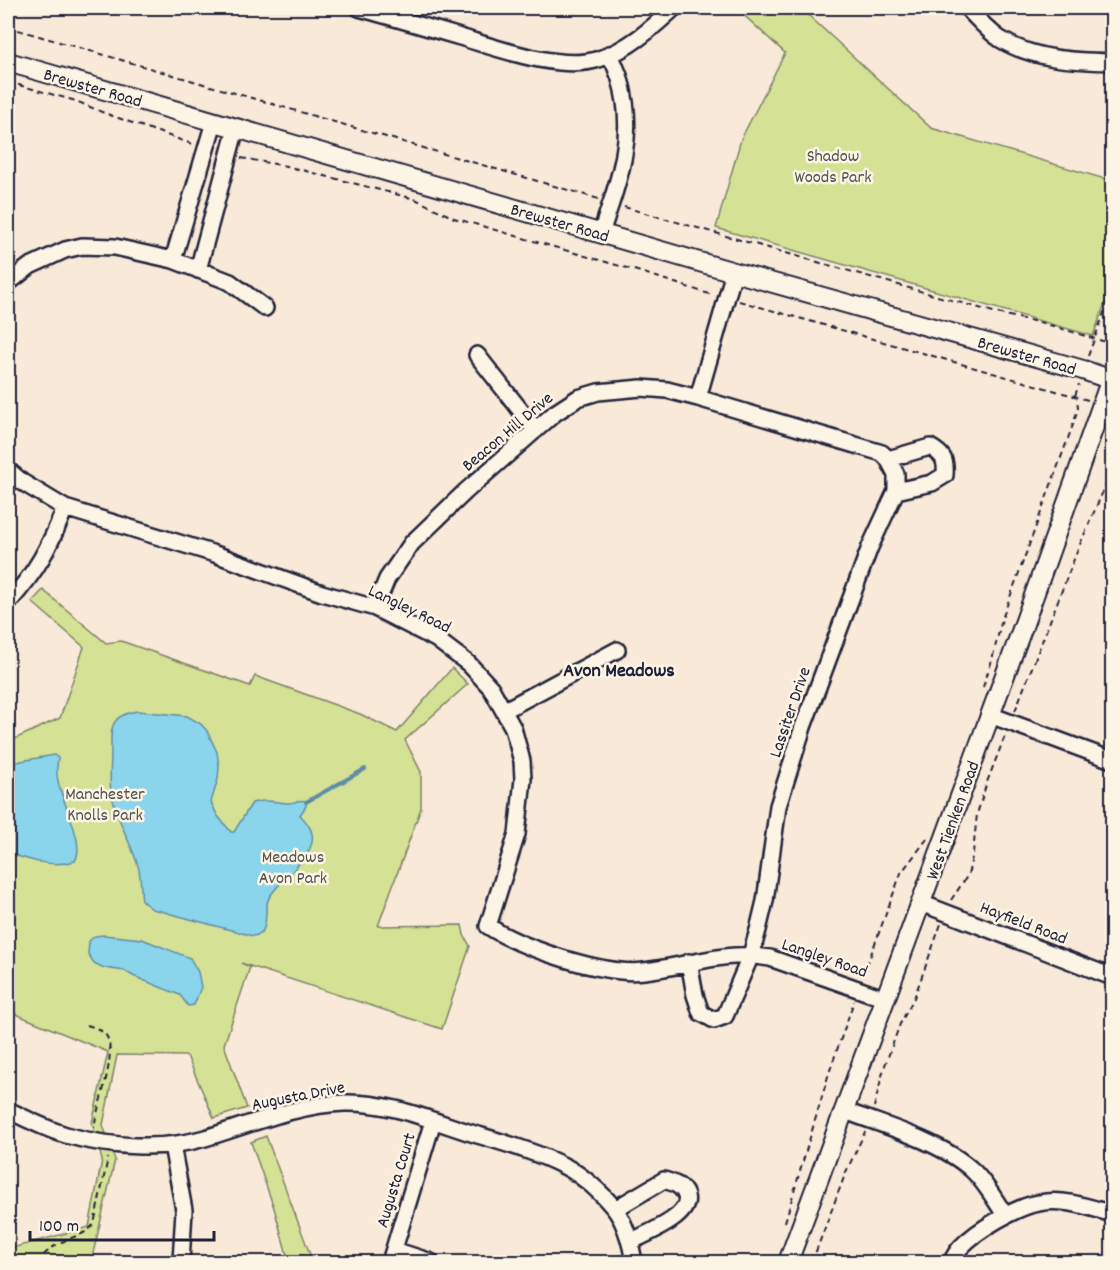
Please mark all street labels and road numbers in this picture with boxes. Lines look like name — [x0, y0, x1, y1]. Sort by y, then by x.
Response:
street label: Brewster Road — [40, 63, 144, 115]
street label: Brewster Road — [507, 198, 611, 250]
street label: Brewster Road — [974, 331, 1078, 383]
street label: Beacon Hill Drive — [457, 387, 560, 479]
street label: Langley Road — [363, 579, 455, 641]
street label: Lassiter Drive — [764, 664, 819, 761]
street label: West Tienken Road — [921, 758, 987, 884]
street label: Hayfield Road — [976, 896, 1070, 952]
street label: Langley Road — [778, 933, 870, 986]
street label: Augusta Drive — [250, 1076, 347, 1119]
street label: Augusta Court — [371, 1130, 424, 1231]

